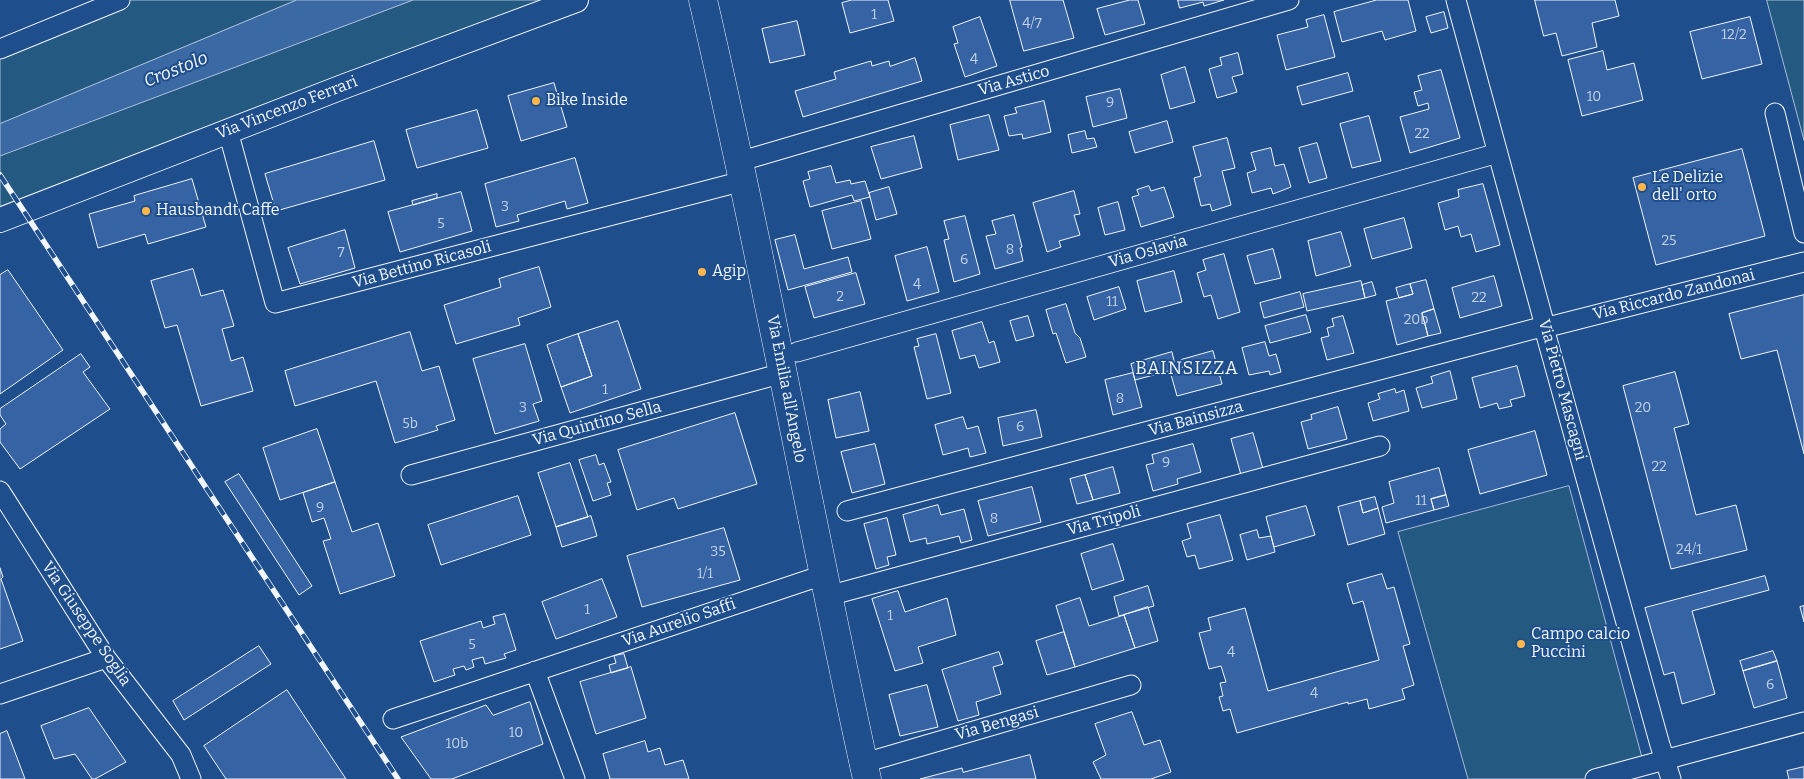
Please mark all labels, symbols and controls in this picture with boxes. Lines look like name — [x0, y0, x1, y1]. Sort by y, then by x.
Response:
house number: 1 — [871, 7, 877, 23]
house number: 4/7 — [1022, 16, 1042, 32]
house number: 12/2 — [1721, 27, 1747, 43]
water label: Crostolo — [141, 47, 211, 93]
house number: 4 — [970, 52, 978, 68]
street label: Via Astico — [976, 62, 1052, 100]
street label: Via Vincenzo Ferrari — [214, 72, 360, 144]
house number: 10 — [1587, 89, 1601, 105]
place label: Bike Inside — [546, 91, 628, 111]
marker: Bike Inside — [530, 95, 542, 107]
house number: 9 — [1106, 95, 1114, 111]
house number: 22 — [1414, 126, 1430, 142]
place label: Le Delizie dell' orto — [1652, 168, 1723, 206]
marker: Le Delizie dell' orto — [1636, 181, 1648, 193]
house number: 3 — [501, 199, 509, 215]
place label: Hausbandt Caffe — [156, 201, 280, 221]
marker: Hausbandt Caffe — [140, 205, 152, 217]
house number: 5 — [437, 216, 445, 232]
street label: Via Oslavia — [1107, 232, 1189, 272]
house number: 25 — [1661, 233, 1677, 249]
street label: Via Bettino Ricasoli — [351, 237, 493, 293]
house number: 8 — [1006, 242, 1014, 258]
house number: 7 — [337, 245, 345, 261]
house number: 6 — [960, 252, 968, 268]
place label: Agip — [712, 262, 746, 282]
marker: Agip — [696, 266, 708, 278]
street label: Via Riccardo Zandonai — [1591, 266, 1757, 324]
house number: 4 — [913, 277, 921, 293]
house number: 2 — [836, 289, 844, 305]
house number: 22 — [1471, 290, 1487, 306]
house number: 11 — [1106, 294, 1118, 310]
house number: 20b — [1404, 312, 1428, 328]
street label: Via Emilia all'Angelo — [762, 314, 810, 464]
street label: Via Pietro Mascagni — [1534, 317, 1590, 463]
district label: BAINSIZZA — [1134, 358, 1240, 380]
house number: 1 — [602, 382, 608, 398]
house number: 8 — [1116, 391, 1124, 407]
street label: Via Bainsizza — [1147, 397, 1245, 441]
street label: Via Quintino Sella — [530, 398, 664, 450]
house number: 3 — [519, 400, 527, 416]
house number: 20 — [1635, 400, 1651, 416]
house number: 5b — [402, 416, 418, 432]
house number: 6 — [1016, 419, 1024, 435]
house number: 9 — [1162, 455, 1170, 471]
house number: 22 — [1651, 459, 1667, 475]
house number: 11 — [1415, 493, 1427, 509]
house number: 9 — [316, 500, 324, 516]
street label: Via Tripoli — [1065, 502, 1143, 540]
house number: 8 — [990, 511, 998, 527]
house number: 24/1 — [1676, 542, 1702, 558]
house number: 35 — [710, 544, 726, 560]
street label: Via Giuseppe Soglia — [37, 558, 135, 690]
house number: 1/1 — [697, 566, 713, 582]
street label: Via Aurelio Saffi — [620, 595, 738, 651]
house number: 1 — [584, 602, 590, 618]
house number: 1 — [887, 608, 893, 624]
place label: Campo calcio Puccini — [1531, 625, 1630, 663]
house number: 5 — [468, 637, 476, 653]
marker: Campo calcio Puccini — [1515, 638, 1527, 650]
house number: 4 — [1227, 645, 1235, 661]
house number: 6 — [1766, 677, 1774, 693]
house number: 4 — [1310, 686, 1318, 702]
street label: Via Bengasi — [953, 703, 1041, 745]
house number: 10 — [509, 725, 523, 741]
house number: 10b — [446, 736, 468, 752]

